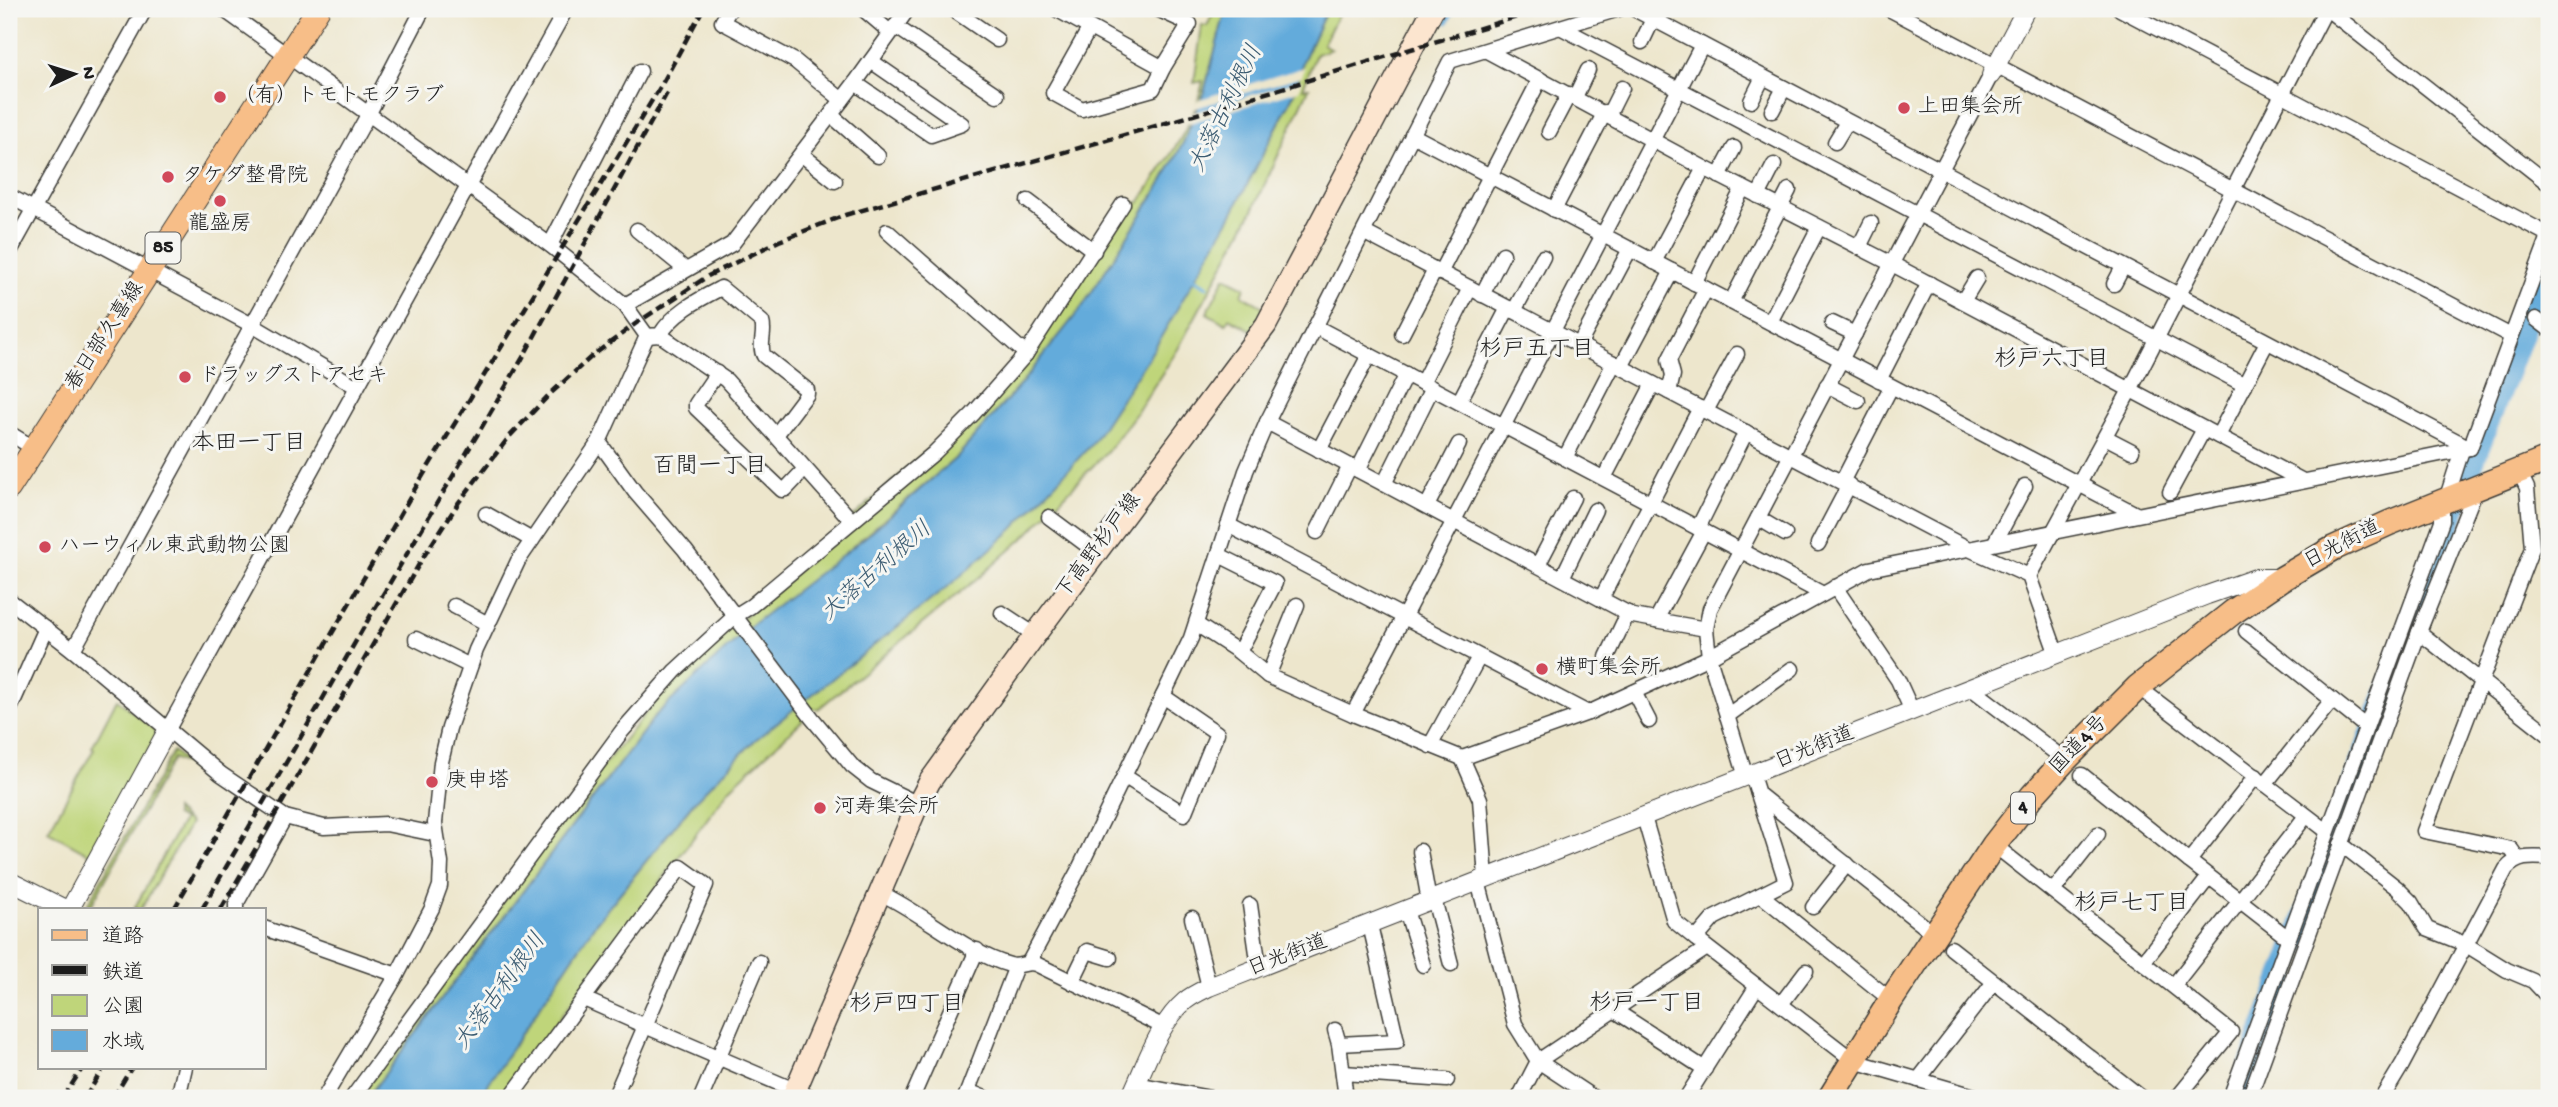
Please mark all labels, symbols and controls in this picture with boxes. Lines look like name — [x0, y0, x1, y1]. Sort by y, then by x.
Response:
north arrow — [38, 38, 108, 108]
water label: 大落古利根川 — [1184, 41, 1269, 177]
text: N — [76, 66, 99, 80]
place label: （有）トモトモクラブ — [234, 83, 444, 110]
marker: （有）トモトモクラブ — [212, 89, 228, 105]
place label: 上田集会所 — [1918, 94, 2023, 121]
marker: 上田集会所 — [1896, 100, 1912, 116]
place label: タケダ整骨院 — [182, 164, 308, 190]
marker: タケダ整骨院 — [160, 169, 176, 185]
marker: 龍盛房 — [212, 193, 228, 209]
place label: 龍盛房 — [189, 211, 252, 238]
road number: 85 — [146, 232, 180, 264]
street label: 春日部久喜線 — [60, 276, 151, 397]
district label: 杉戸五丁目 — [1480, 336, 1595, 364]
district label: 杉戸六丁目 — [1995, 346, 2110, 374]
place label: ドラッグストアセキ — [199, 364, 388, 390]
marker: ドラッグストアセキ — [177, 369, 193, 385]
district label: 本田一丁目 — [192, 430, 307, 458]
district label: 百間一丁目 — [653, 454, 768, 481]
street label: 下高野杉戸線 — [1051, 488, 1148, 605]
street label: 日光街道 — [2299, 515, 2386, 576]
water label: 大落古利根川 — [815, 516, 938, 627]
place label: ハーウィル東武動物公園 — [59, 533, 290, 560]
marker: ハーウィル東武動物公園 — [37, 539, 53, 555]
place label: 横町集会所 — [1556, 655, 1661, 682]
marker: 横町集会所 — [1534, 661, 1550, 677]
street label: 国道4号 — [2045, 710, 2114, 781]
street label: 日光街道 — [1771, 721, 1859, 776]
place label: 庚申塔 — [446, 768, 509, 795]
marker: 庚申塔 — [424, 774, 440, 790]
road number: 4 — [2011, 792, 2035, 824]
place label: 河寿集会所 — [834, 794, 939, 821]
marker: 河寿集会所 — [812, 800, 828, 816]
district label: 杉戸七丁目 — [2075, 890, 2190, 918]
legend — [38, 908, 266, 1068]
text: 道路 — [102, 925, 144, 951]
water label: 大落古利根川 — [449, 928, 552, 1056]
street label: 日光街道 — [1244, 929, 1332, 984]
text: 鉄道 — [102, 961, 144, 987]
district label: 杉戸一丁目 — [1590, 990, 1705, 1018]
district label: 杉戸四丁目 — [850, 991, 965, 1019]
text: 公園 — [102, 996, 144, 1021]
text: 水域 — [102, 1031, 144, 1057]

